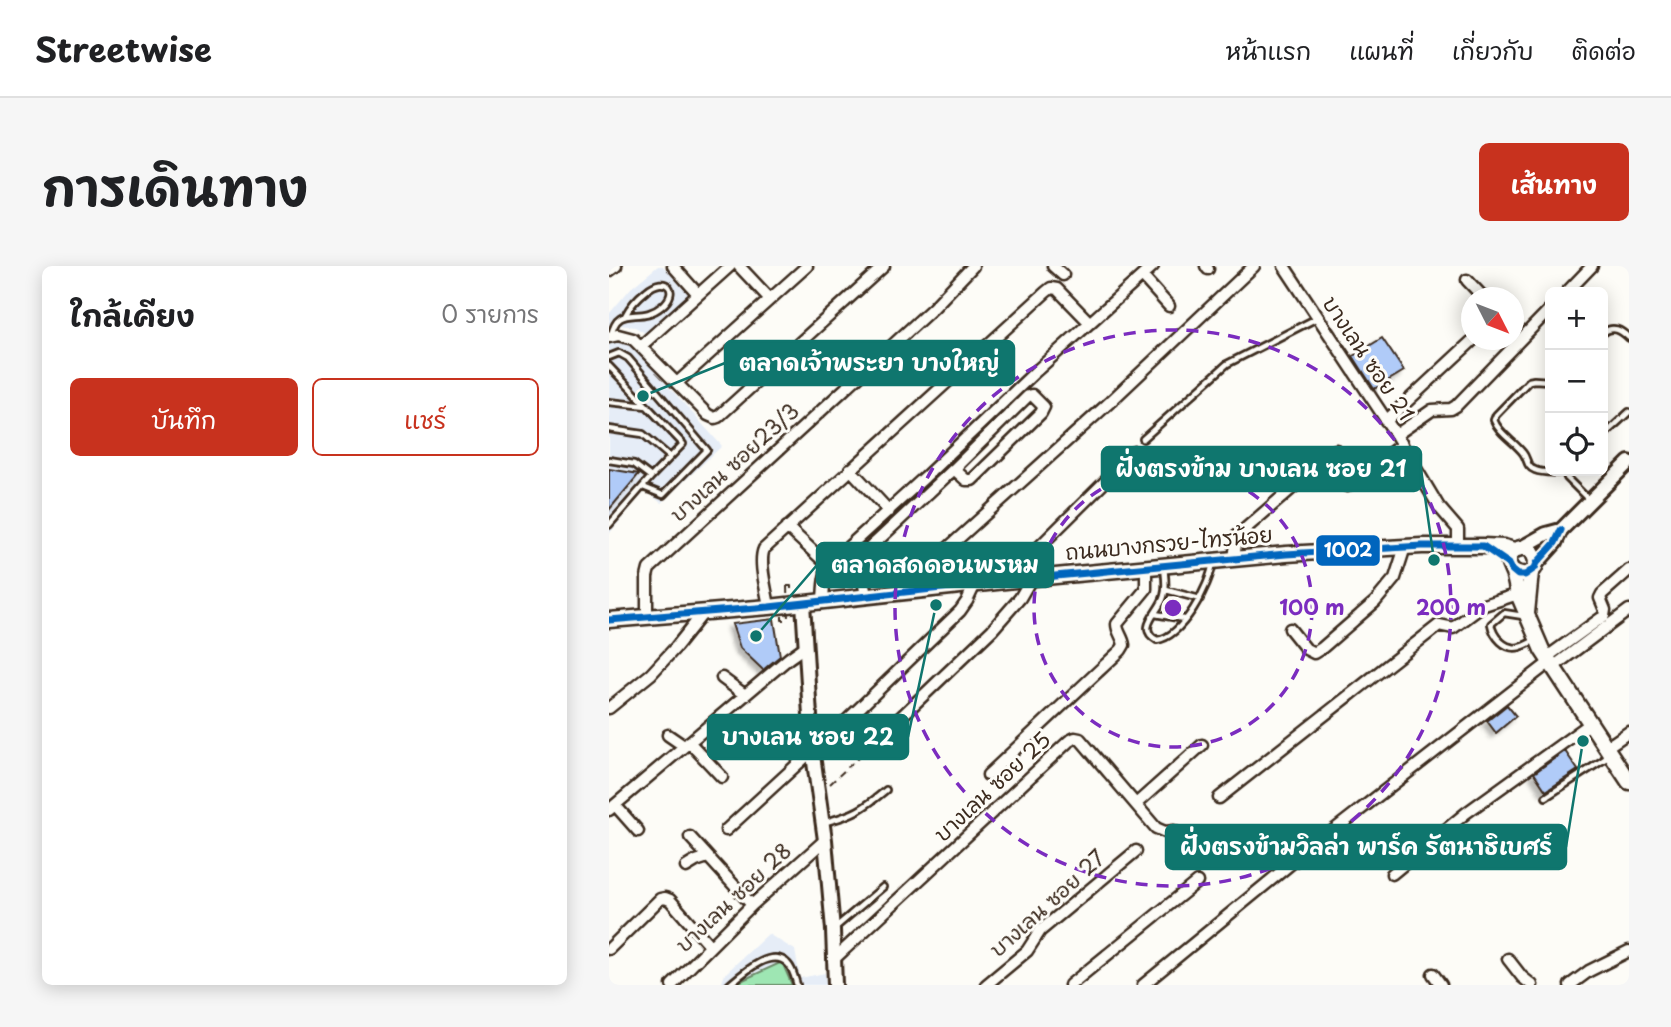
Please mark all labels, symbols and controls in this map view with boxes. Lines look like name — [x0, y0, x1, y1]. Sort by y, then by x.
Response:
text: Streetwise — [35, 23, 212, 73]
text: หน้าแรก — [1226, 32, 1311, 68]
text: แผนที่ — [1349, 32, 1414, 68]
text: เกี่ยวกับ — [1452, 32, 1534, 68]
text: ติดต่อ — [1572, 32, 1636, 68]
button: เส้นทาง — [1479, 143, 1629, 221]
text: การเดินทาง — [42, 149, 308, 223]
north arrow — [1461, 287, 1524, 350]
map controls — [1545, 287, 1608, 476]
button: + — [1545, 287, 1608, 350]
street label: บางเลน ซอย 21 — [1316, 289, 1423, 427]
text: ใกล้เคียง — [70, 292, 195, 337]
text: 0 รายการ — [441, 296, 539, 331]
callout: ตลาดเจ้าพระยา บางใหญ่ — [725, 341, 1014, 385]
text: ตลาดเจ้าพระยา บางใหญ่ — [739, 344, 999, 379]
button: − — [1545, 350, 1608, 413]
button: บันทึก — [70, 378, 298, 456]
button: แชร์ — [312, 378, 539, 456]
street label: บางเลน ซอย23/3 — [662, 395, 805, 528]
button: locate — [1545, 413, 1608, 476]
callout: ฝั่งตรงข้าม บางเลน ซอย 21 — [1102, 447, 1421, 491]
text: ฝั่งตรงข้าม บางเลน ซอย 21 — [1115, 448, 1407, 485]
street label: ถนนบางกรวย-ไทรน้อย — [1064, 517, 1274, 567]
line badge: 1002 — [1315, 534, 1381, 567]
text: 1002 — [1324, 535, 1372, 563]
callout: ตลาดสดดอนพรหม — [817, 543, 1053, 587]
text: ตลาดสดดอนพรหม — [831, 546, 1039, 581]
text: 100 m — [1279, 590, 1345, 622]
text: 200 m — [1416, 590, 1486, 622]
centre of rings — [1161, 596, 1185, 620]
callout: บางเลน ซอย 22 — [708, 715, 908, 759]
text: บางเลน ซอย 22 — [722, 718, 894, 753]
street label: บางเลน ซอย 25 — [926, 723, 1057, 848]
callout: ฝั่งตรงข้ามวิลล่า พาร์ค รัตนาธิเบศร์ — [1166, 825, 1566, 869]
text: ฝั่งตรงข้ามวิลล่า พาร์ค รัตนาธิเบศร์ — [1180, 826, 1552, 863]
street label: บางเลน ซอย 28 — [668, 834, 798, 959]
street label: บางเลน ซอย 27 — [982, 842, 1112, 963]

